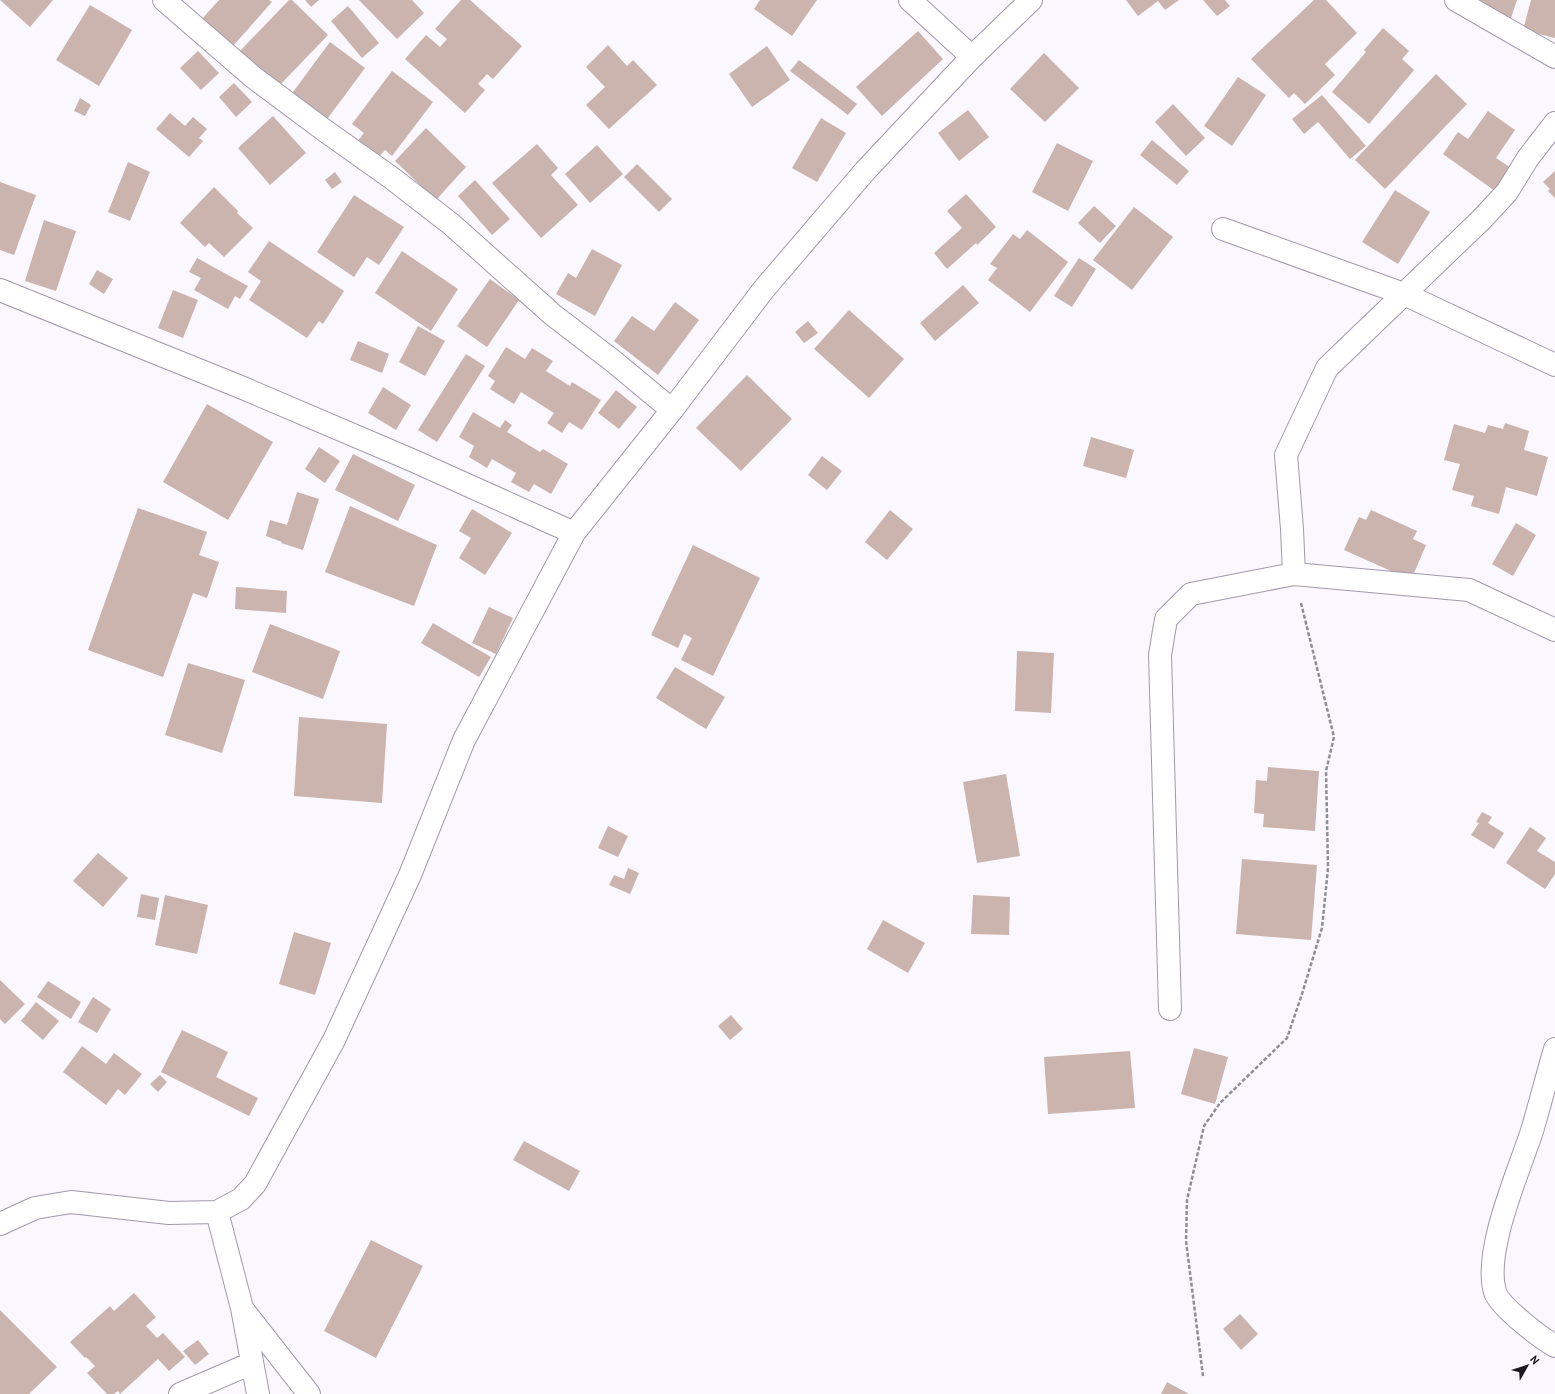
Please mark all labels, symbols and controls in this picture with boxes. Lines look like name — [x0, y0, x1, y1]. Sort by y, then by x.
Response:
north arrow — [1507, 1346, 1547, 1386]
text: N — [1527, 1352, 1542, 1367]

